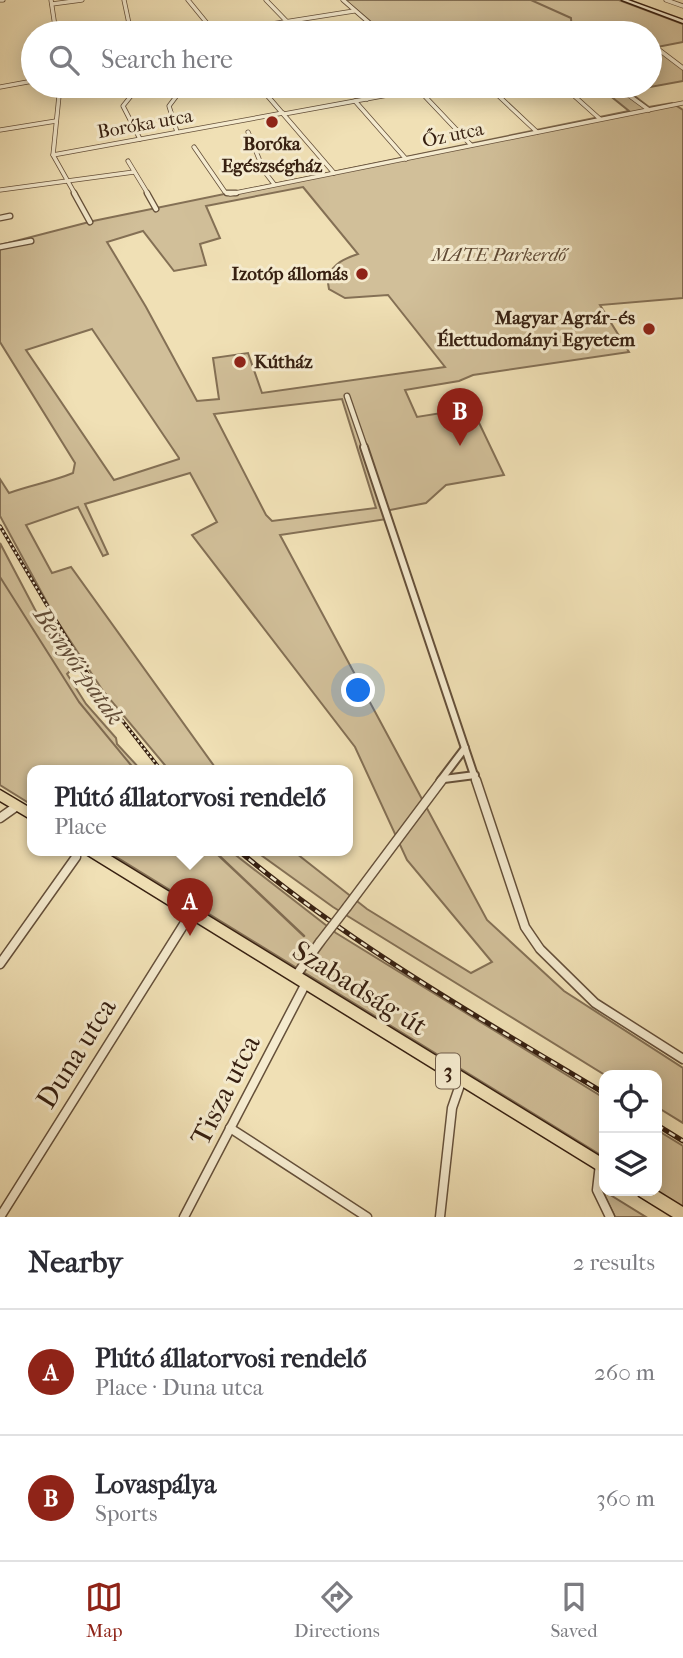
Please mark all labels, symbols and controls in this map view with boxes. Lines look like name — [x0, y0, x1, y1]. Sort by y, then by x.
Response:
search box — [21, 21, 662, 98]
icon: search — [45, 41, 83, 79]
text: Search here — [101, 44, 233, 75]
street label: Boróka utca — [96, 105, 195, 143]
marker: Boróka Egészségház — [264, 114, 280, 130]
street label: Őz utca — [420, 117, 486, 152]
place label: Boróka Egészségház — [222, 133, 323, 177]
park label: MATE Parkerdő — [430, 244, 569, 266]
place label: Izotóp állomás — [232, 263, 348, 285]
marker: Izotóp állomás — [354, 266, 370, 282]
place label: Magyar Agrár- és Élettudományi Egyetem — [437, 307, 635, 351]
marker: Magyar Agrár- és Élettudományi Egyetem — [641, 321, 657, 337]
place label: Kútház — [254, 351, 313, 373]
marker: Kútház — [232, 354, 248, 370]
pin: B — [437, 388, 483, 446]
water label: Besnyői-patak — [27, 600, 130, 730]
your location — [341, 673, 375, 707]
popup — [27, 765, 353, 856]
text: Plútó állatorvosi rendelő — [54, 782, 326, 813]
text: Place — [54, 813, 107, 840]
pin: A — [167, 878, 213, 936]
street label: Szabadság út — [287, 934, 433, 1042]
street label: Duna utca — [29, 991, 123, 1114]
street label: Tisza utca — [183, 1028, 267, 1151]
road number: 3 — [436, 1054, 460, 1088]
map controls — [599, 1070, 662, 1196]
button: locate — [599, 1070, 662, 1133]
button: layers — [599, 1133, 662, 1196]
text: Nearby — [28, 1245, 123, 1280]
text: 2 results — [573, 1249, 655, 1276]
text: Plútó állatorvosi rendelő — [95, 1343, 367, 1374]
text: A — [44, 1359, 58, 1386]
text: 260 m — [594, 1359, 655, 1386]
text: Place · Duna utca — [95, 1374, 263, 1401]
text: Lovaspálya — [95, 1469, 216, 1500]
text: B — [44, 1485, 58, 1512]
text: 360 m — [596, 1485, 655, 1512]
text: Sports — [95, 1500, 157, 1527]
tab: Map — [85, 1578, 123, 1642]
tab: Directions — [294, 1578, 380, 1642]
tab: Saved — [550, 1578, 598, 1642]

